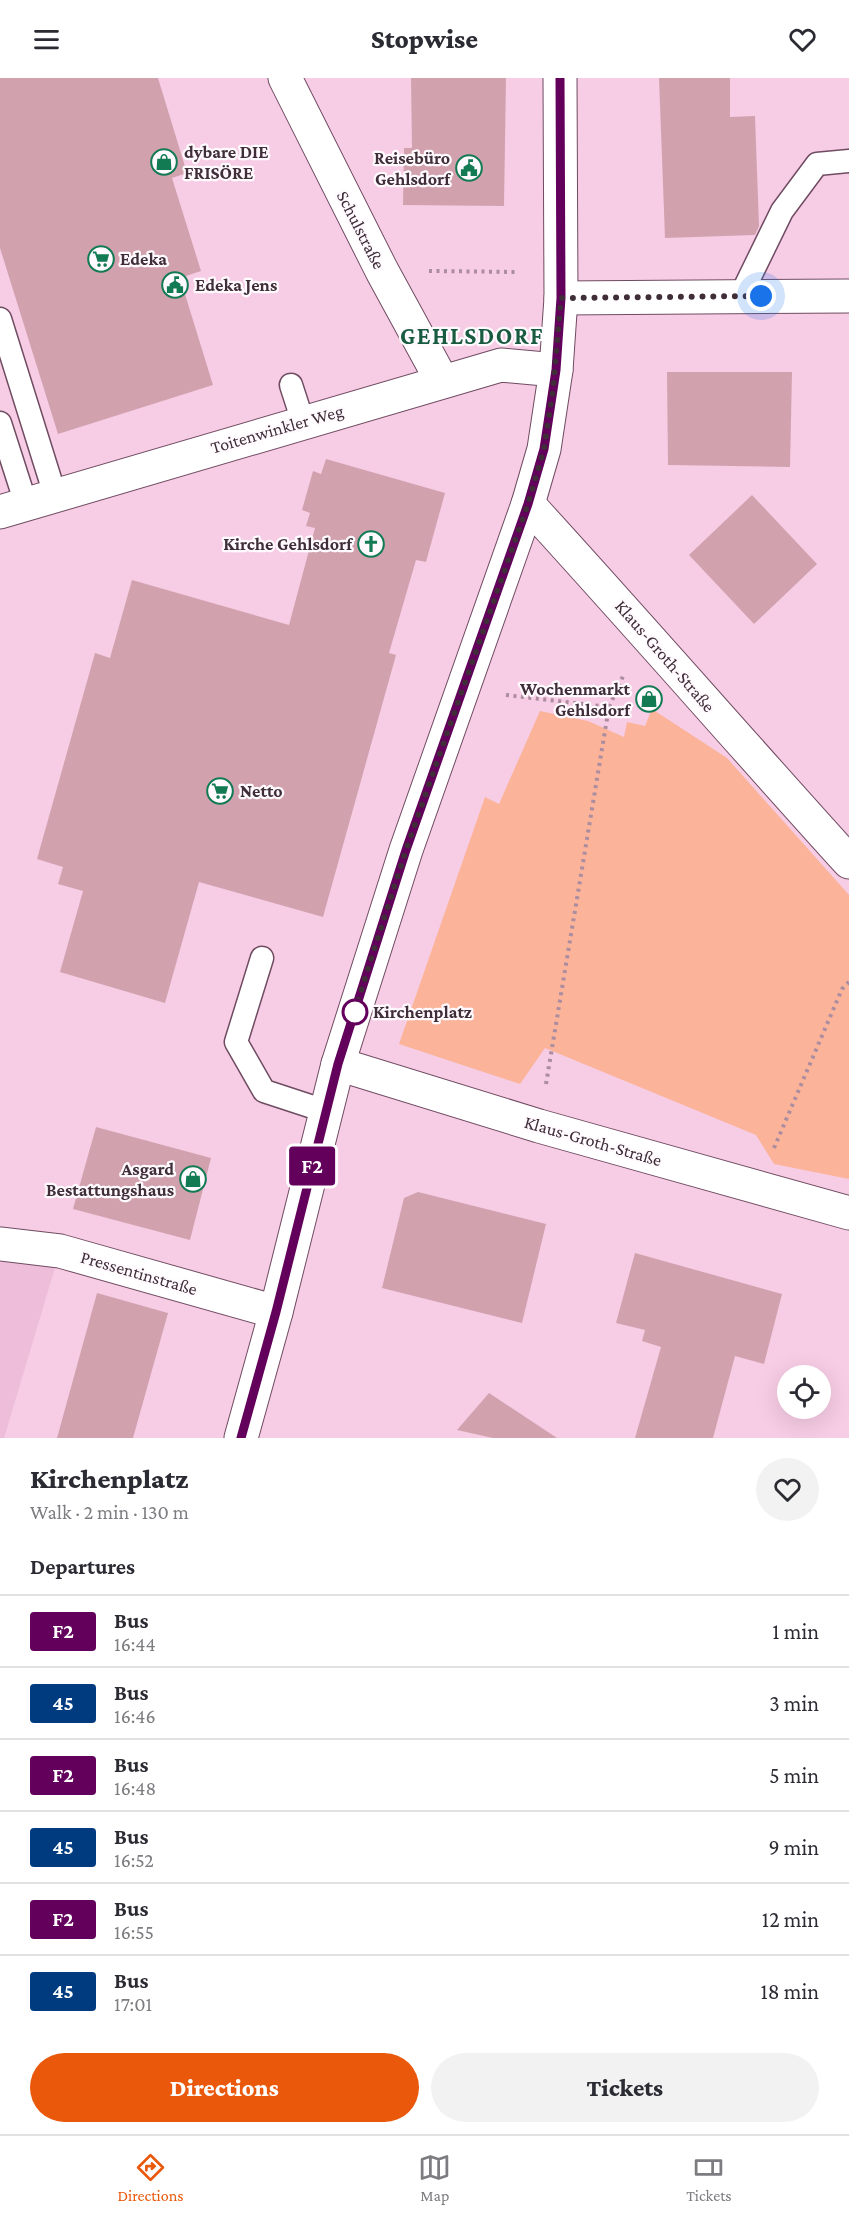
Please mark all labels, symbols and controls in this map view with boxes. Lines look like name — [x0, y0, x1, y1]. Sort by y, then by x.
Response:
icon: menu — [30, 23, 63, 56]
icon: heart — [786, 23, 819, 56]
text: Stopwise — [371, 24, 478, 54]
place label: dybare DIE FRISÖRE — [184, 142, 268, 183]
shop icon: dybare DIE FRISÖRE — [149, 147, 179, 177]
place label: Reisebüro Gehlsdorf — [374, 148, 451, 189]
public building icon: Reisebüro Gehlsdorf — [454, 153, 484, 183]
street label: Schulstraße — [333, 188, 389, 273]
supermarket icon: Edeka — [86, 244, 116, 274]
place label: Edeka — [120, 249, 167, 269]
public building icon: Edeka Jens — [160, 270, 190, 300]
place label: Edeka Jens — [195, 275, 277, 295]
your location — [746, 281, 776, 311]
district label: GEHLSDORF — [400, 322, 544, 349]
street label: Toitenwinkler Weg — [208, 400, 346, 458]
church icon: Kirche Gehlsdorf — [356, 529, 386, 559]
place label: Kirche Gehlsdorf — [223, 534, 353, 554]
street label: Klaus-Groth-Straße — [611, 596, 719, 716]
place label: Wochenmarkt Gehlsdorf — [519, 679, 631, 720]
shop icon: Wochenmarkt Gehlsdorf — [634, 684, 664, 714]
supermarket icon: Netto — [205, 776, 235, 806]
place label: Netto — [240, 781, 283, 801]
marker: Kirchenplatz — [342, 999, 368, 1025]
place label: Kirchenplatz — [373, 1002, 472, 1022]
street label: Klaus-Groth-Straße — [522, 1112, 664, 1170]
line badge: F2 — [285, 1146, 339, 1186]
text: F2 — [301, 1154, 323, 1178]
place label: Asgard Bestattungshaus — [46, 1159, 174, 1200]
shop icon: Asgard Bestattungshaus — [178, 1164, 208, 1194]
street label: Pressentinstraße — [78, 1247, 200, 1299]
map controls — [777, 1365, 831, 1419]
button: locate — [777, 1365, 831, 1419]
button: heart — [756, 1458, 819, 1521]
text: Kirchenplatz — [30, 1463, 188, 1494]
text: Walk · 2 min · 130 m — [30, 1501, 189, 1523]
text: Departures — [30, 1554, 135, 1579]
text: Bus — [114, 1608, 148, 1633]
text: F2 — [52, 1619, 74, 1643]
text: 1 min — [772, 1619, 819, 1644]
text: 16:44 — [114, 1633, 156, 1655]
text: Bus — [114, 1680, 148, 1705]
text: 45 — [52, 1691, 74, 1715]
text: 3 min — [769, 1691, 819, 1716]
text: 16:46 — [114, 1705, 156, 1727]
text: Bus — [114, 1752, 148, 1777]
text: F2 — [52, 1763, 74, 1787]
text: 5 min — [769, 1763, 819, 1788]
text: 16:48 — [114, 1777, 156, 1799]
text: Bus — [114, 1824, 148, 1849]
text: 45 — [52, 1835, 74, 1859]
text: 9 min — [768, 1835, 819, 1860]
text: 16:52 — [114, 1849, 154, 1871]
text: Bus — [114, 1896, 148, 1921]
text: F2 — [52, 1907, 74, 1931]
text: 12 min — [762, 1907, 819, 1932]
text: 16:55 — [114, 1921, 154, 1943]
text: Bus — [114, 1968, 148, 1993]
text: 45 — [52, 1979, 74, 2003]
text: 18 min — [760, 1979, 819, 2004]
text: 17:01 — [114, 1993, 152, 2015]
button: Directions — [30, 2053, 419, 2122]
button: Tickets — [431, 2053, 819, 2122]
tab: Directions — [117, 2151, 184, 2204]
tab: Map — [418, 2151, 451, 2204]
tab: Tickets — [686, 2151, 732, 2204]

